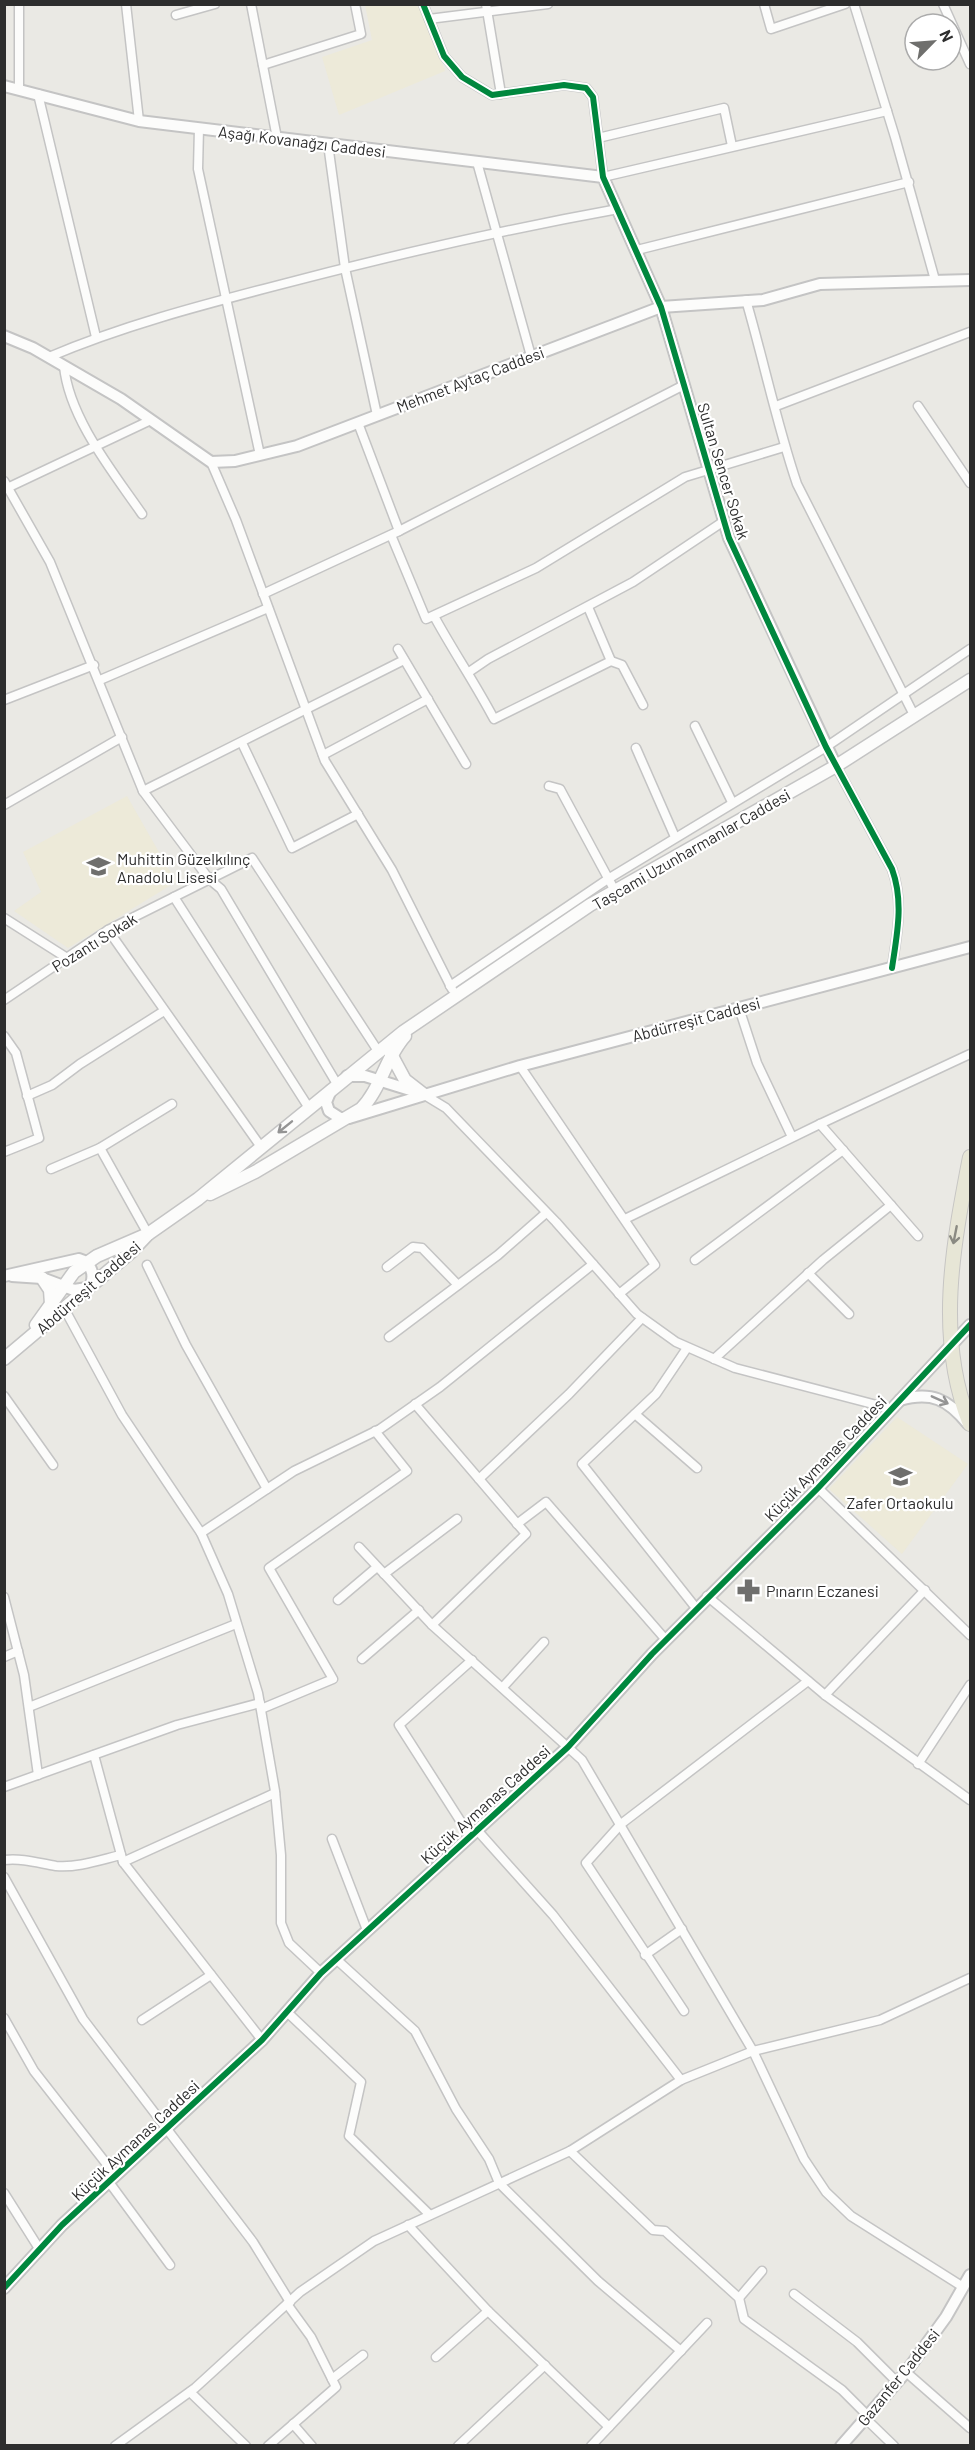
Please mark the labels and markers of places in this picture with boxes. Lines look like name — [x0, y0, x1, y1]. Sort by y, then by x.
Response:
place label: Muhittin Güzelkılınç Anadolu Lisesi — [117, 849, 250, 886]
school or university icon: Muhittin Güzelkılınç Anadolu Lisesi — [86, 854, 112, 880]
school or university icon: Zafer Ortaokulu — [887, 1464, 913, 1490]
place label: Zafer Ortaokulu — [847, 1493, 953, 1512]
pharmacy icon: Pınarın Eczanesi — [735, 1577, 761, 1603]
place label: Pınarın Eczanesi — [766, 1581, 879, 1600]

